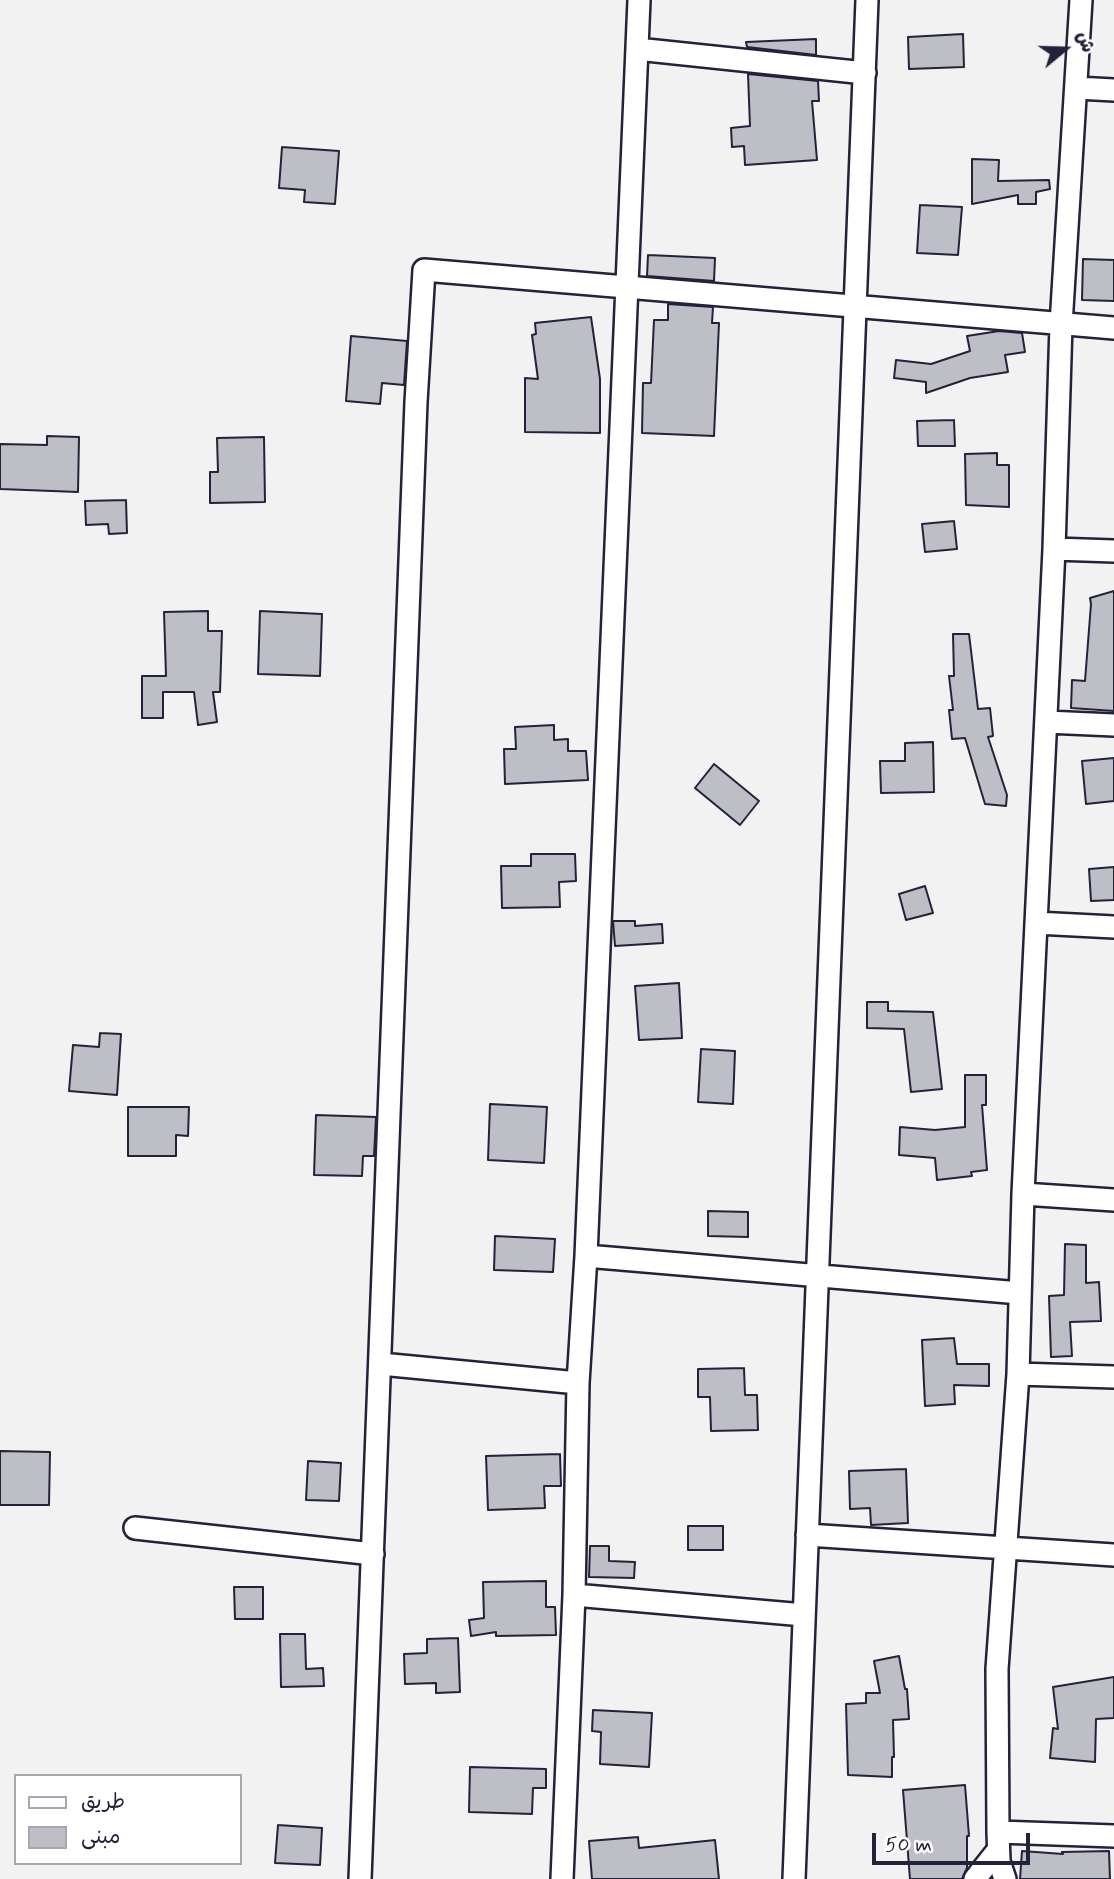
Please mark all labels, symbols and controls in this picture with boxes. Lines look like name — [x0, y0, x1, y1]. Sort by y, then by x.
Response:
north arrow — [1030, 14, 1100, 84]
text: ش — [1070, 28, 1101, 56]
legend — [14, 1774, 242, 1865]
text: طريق — [81, 1788, 125, 1816]
scale bar — [876, 1820, 1034, 1864]
text: مبنى — [81, 1823, 120, 1851]
text: 50 m — [885, 1831, 932, 1859]

